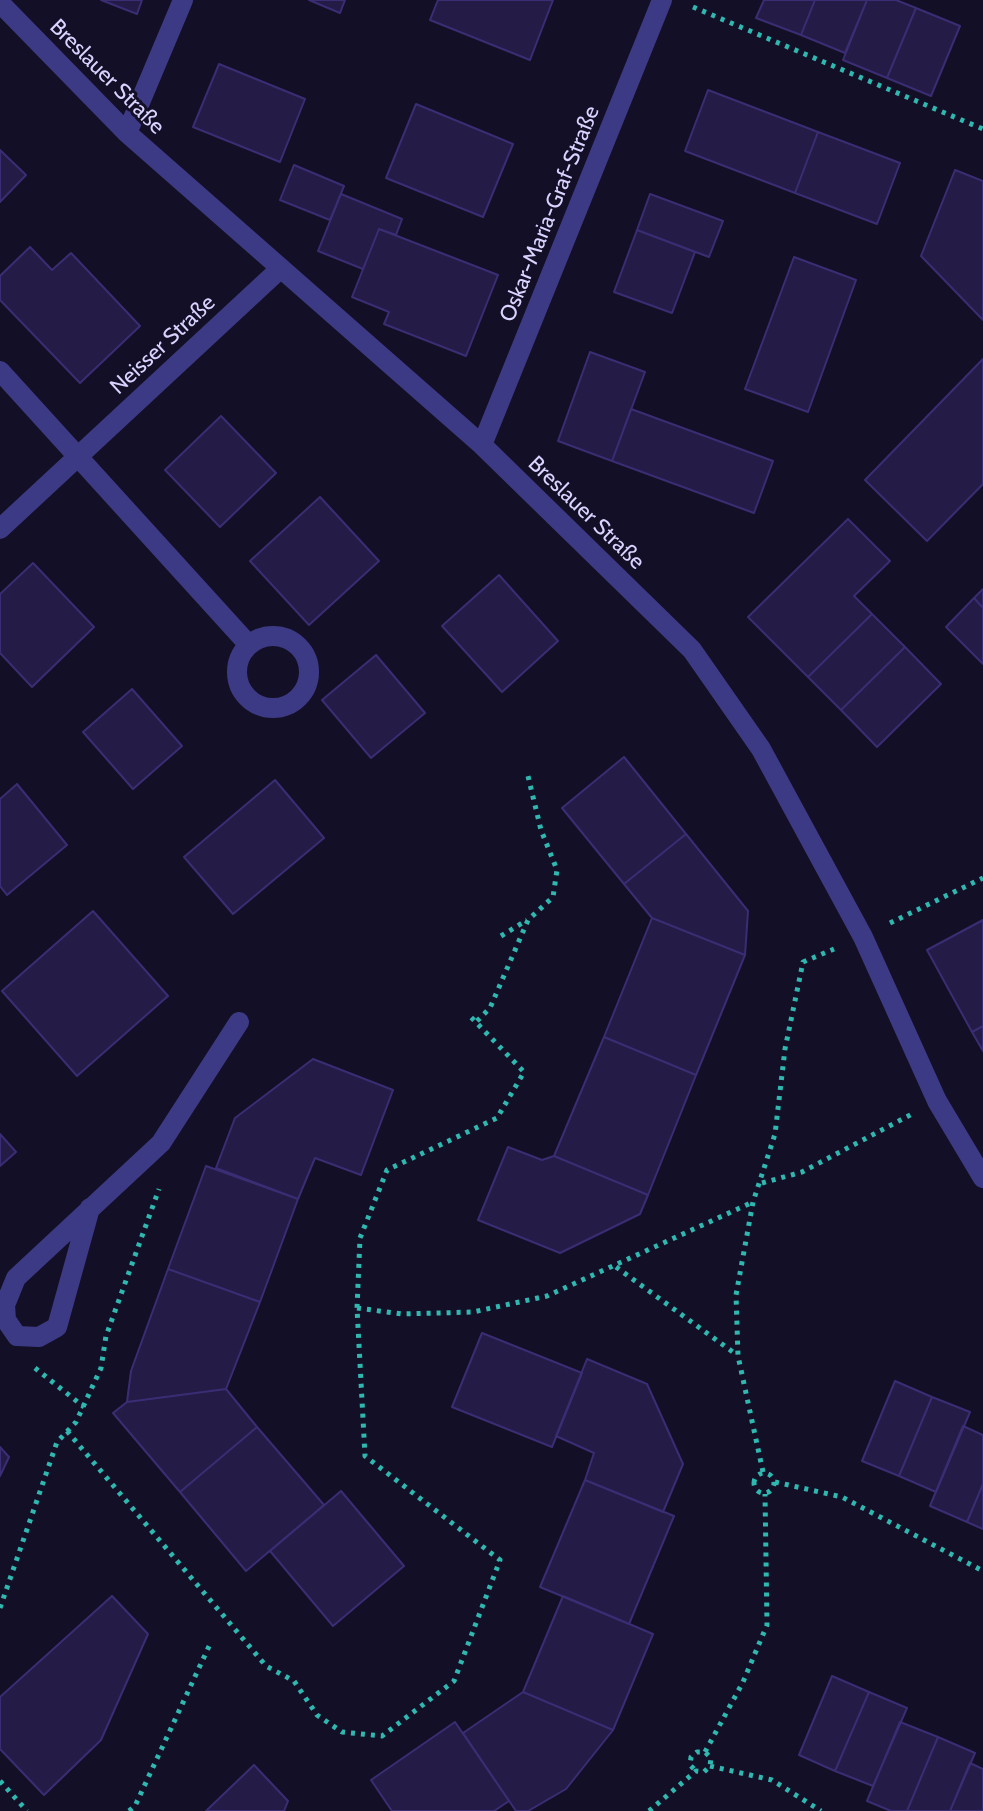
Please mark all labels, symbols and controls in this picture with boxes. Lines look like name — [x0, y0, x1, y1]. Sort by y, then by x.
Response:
street label: Breslauer Straße — [44, 14, 170, 140]
street label: Oskar-Maria-Graf-Straße — [495, 102, 605, 326]
street label: Neisser Straße — [105, 290, 221, 400]
street label: Breslauer Straße — [522, 451, 650, 575]

